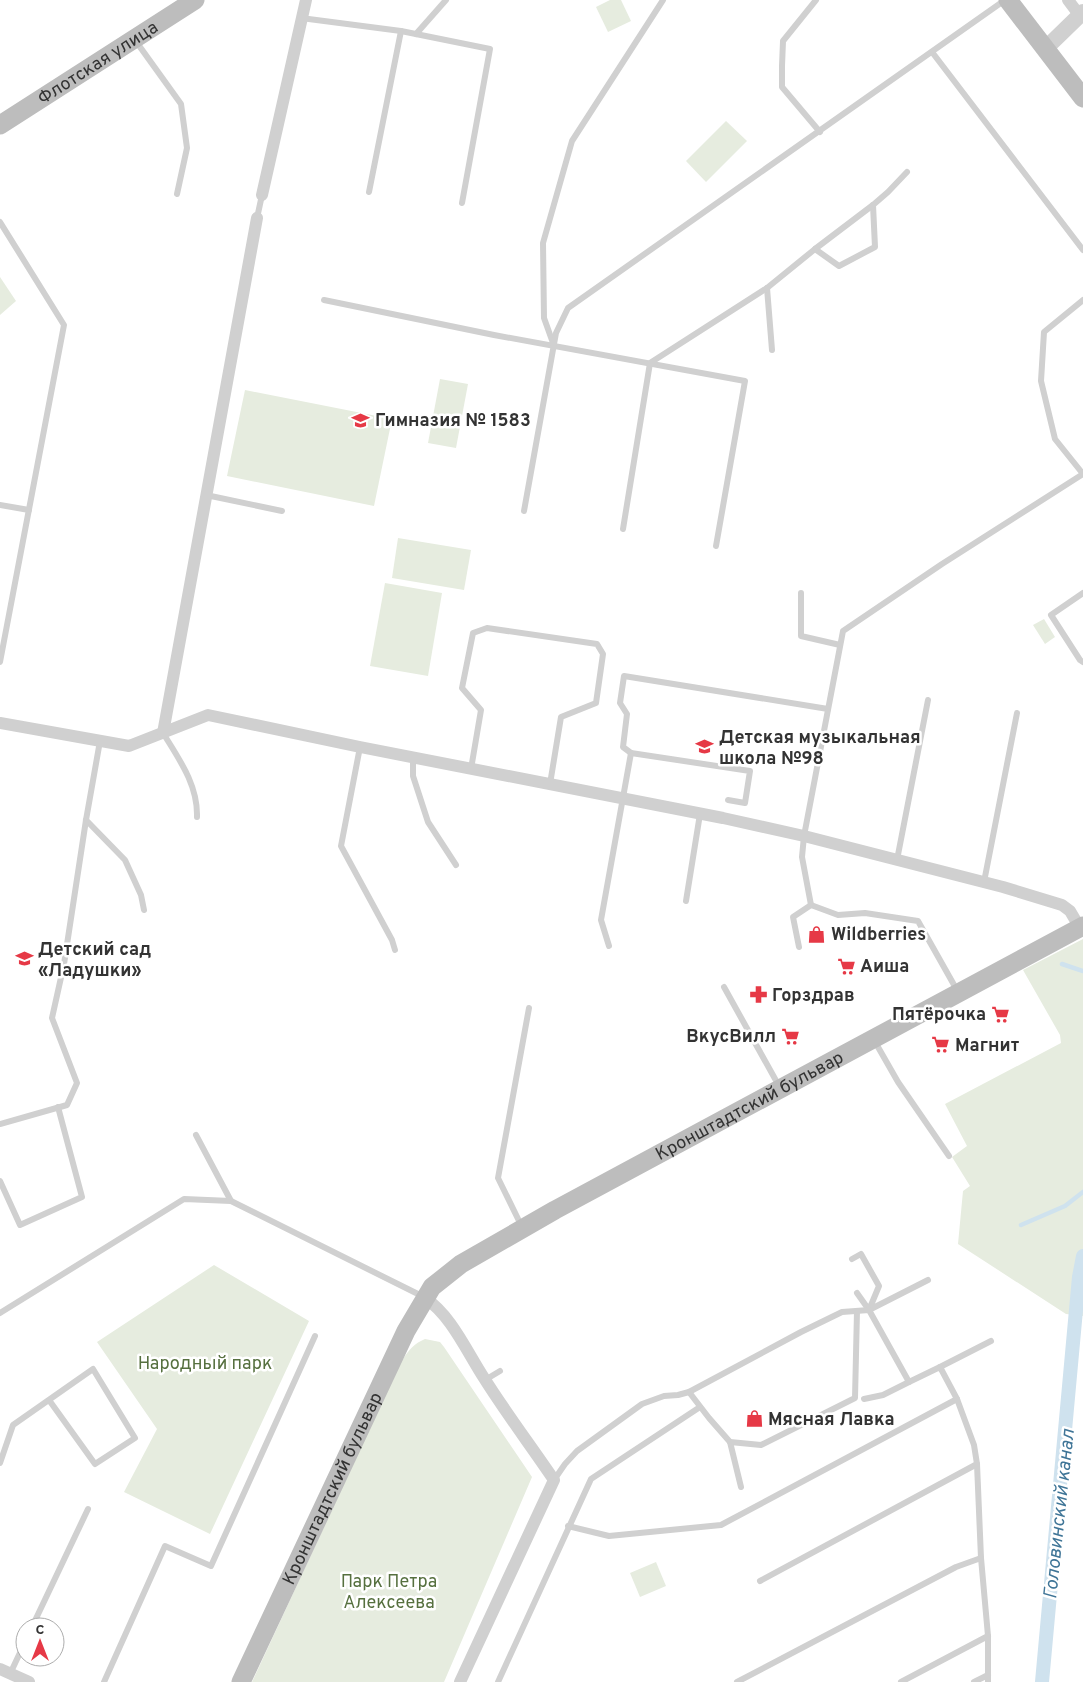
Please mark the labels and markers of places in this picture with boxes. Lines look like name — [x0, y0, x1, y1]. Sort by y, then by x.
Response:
school or university icon: Гимназия № 1583 — [351, 410, 371, 430]
place label: Гимназия № 1583 — [375, 410, 531, 433]
place label: Детская музыкальная школа №98 — [719, 727, 921, 771]
school or university icon: Детская музыкальная школа №98 — [695, 737, 715, 757]
shop icon: Wildberries — [807, 924, 827, 944]
place label: Wildberries — [831, 924, 926, 947]
place label: Детский сад «Ладушки» — [38, 939, 151, 983]
school or university icon: Детский сад «Ладушки» — [14, 949, 34, 969]
supermarket icon: Аиша — [836, 956, 856, 976]
place label: Аиша — [860, 956, 909, 979]
pharmacy icon: Горздрав — [748, 985, 768, 1005]
place label: Горздрав — [772, 985, 855, 1008]
place label: Пятёрочка — [892, 1004, 986, 1027]
supermarket icon: Пятёрочка — [990, 1004, 1010, 1024]
place label: ВкусВилл — [686, 1026, 776, 1049]
supermarket icon: ВкусВилл — [780, 1026, 800, 1046]
supermarket icon: Магнит — [931, 1035, 951, 1055]
place label: Магнит — [955, 1035, 1020, 1058]
shop icon: Мясная Лавка — [744, 1409, 764, 1429]
place label: Мясная Лавка — [768, 1409, 895, 1432]

